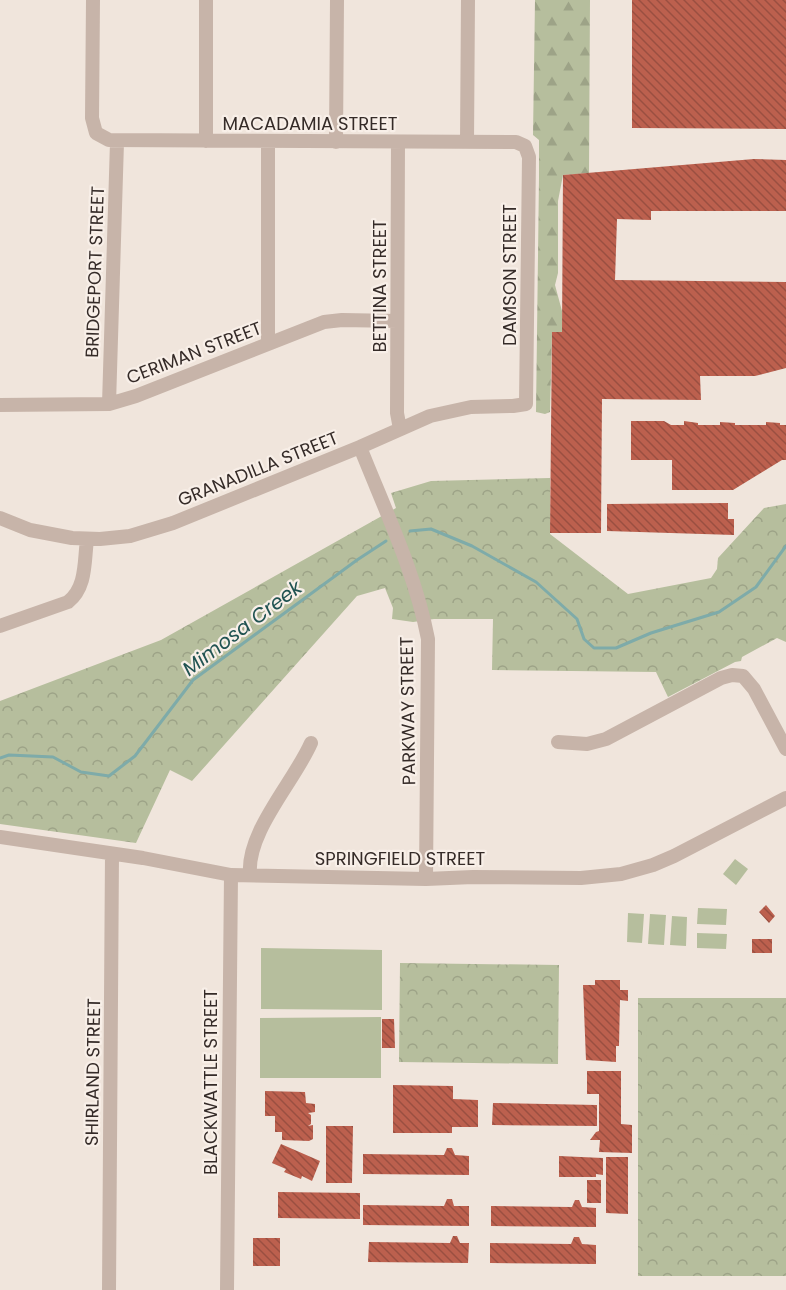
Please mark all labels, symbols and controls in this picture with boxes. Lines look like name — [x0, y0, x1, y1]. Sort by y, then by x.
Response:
street label: MACADAMIA STREET — [223, 111, 398, 136]
street label: BRIDGEPORT STREET — [79, 185, 110, 358]
street label: DAMSON STREET — [497, 204, 522, 346]
street label: BETTINA STREET — [367, 219, 392, 353]
street label: CERIMAN STREET — [123, 315, 265, 390]
street label: GRANADILLA STREET — [174, 425, 342, 512]
water label: Mimosa Creek — [176, 573, 309, 682]
street label: PARKWAY STREET — [394, 636, 421, 786]
street label: SPRINGFIELD STREET — [315, 846, 486, 871]
street label: BLACKWATTLE STREET — [198, 989, 223, 1175]
street label: SHIRLAND STREET — [79, 998, 106, 1146]

